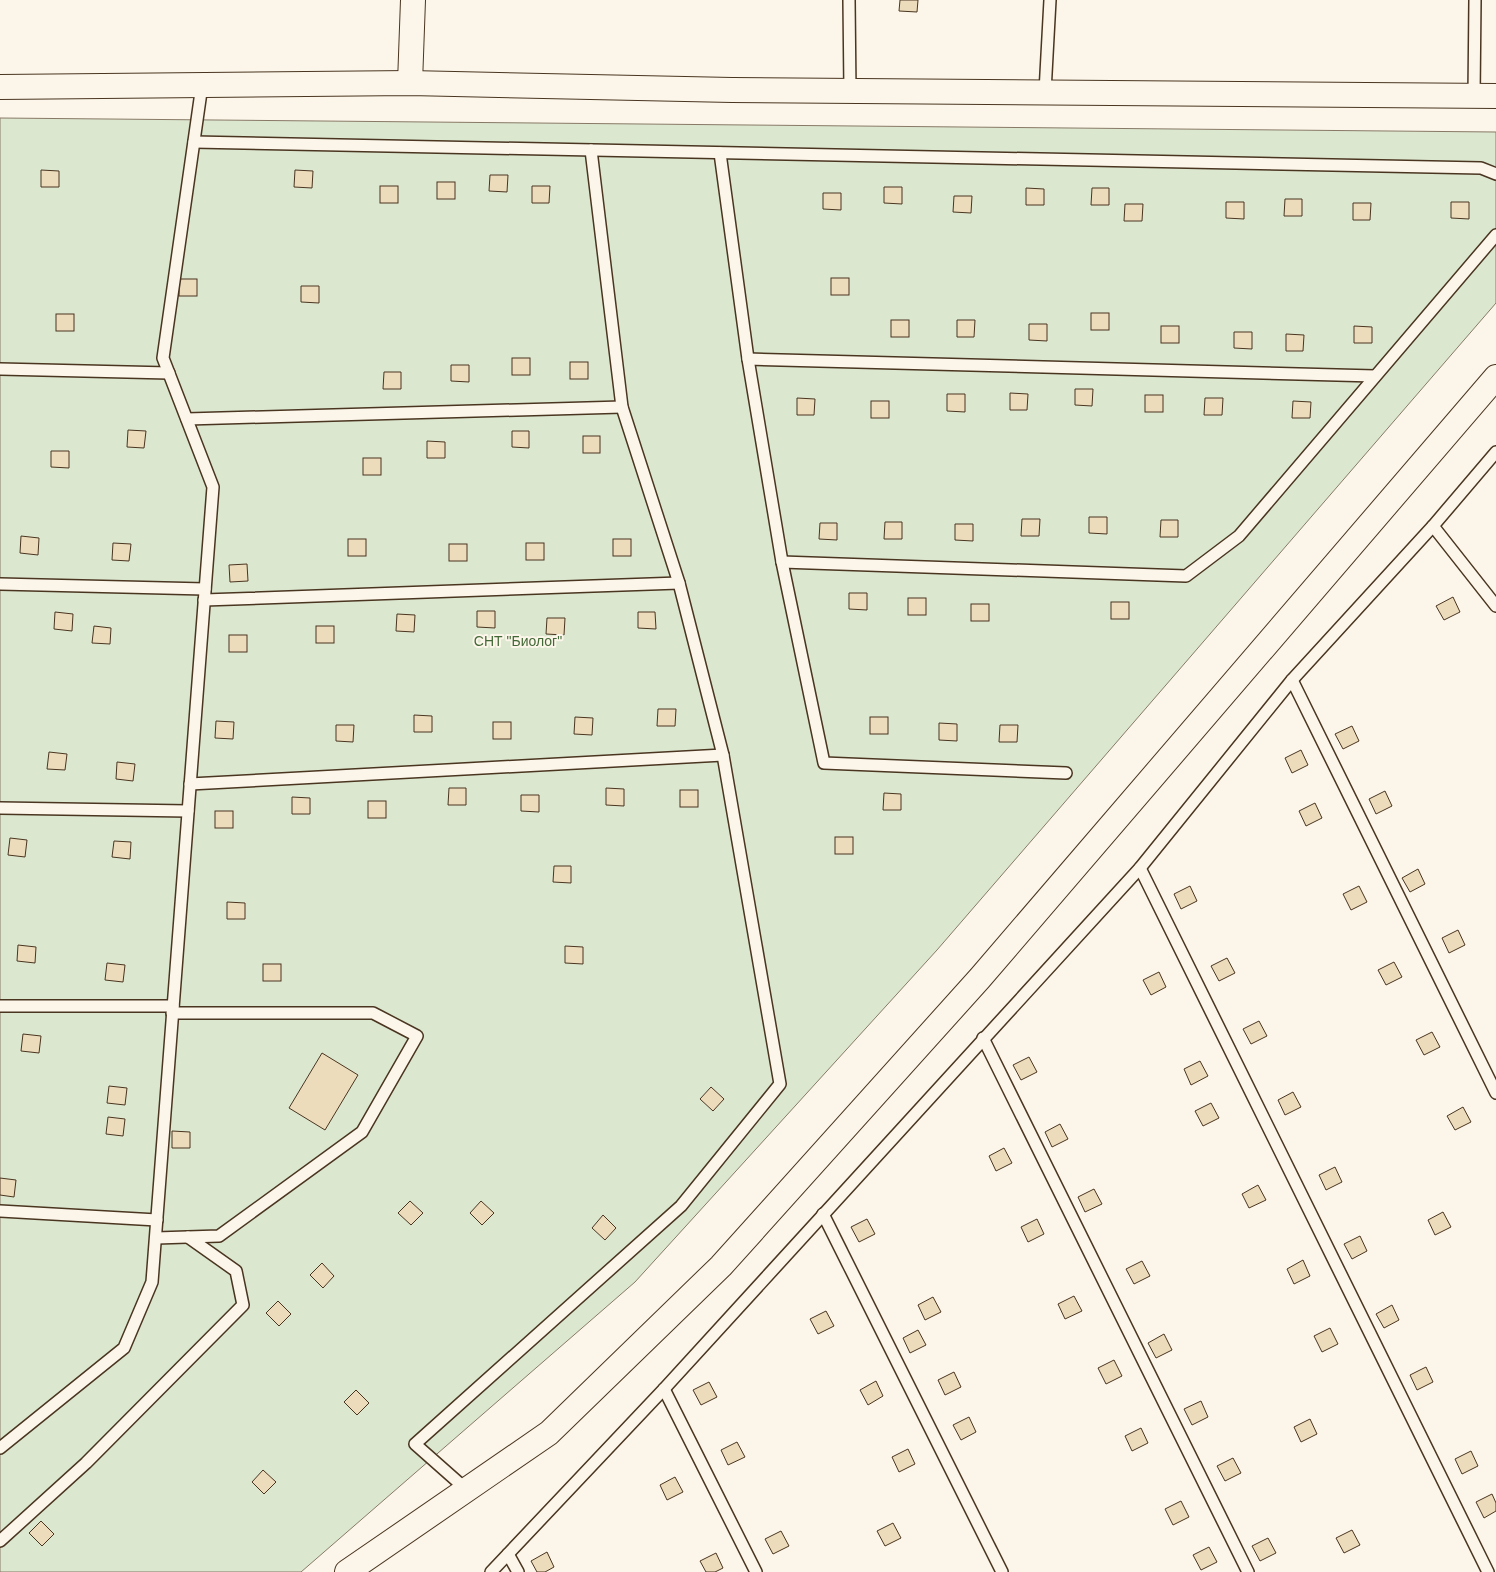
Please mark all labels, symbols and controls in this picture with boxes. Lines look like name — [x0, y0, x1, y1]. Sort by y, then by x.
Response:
park label: СНТ "Биолог" — [474, 633, 562, 649]

